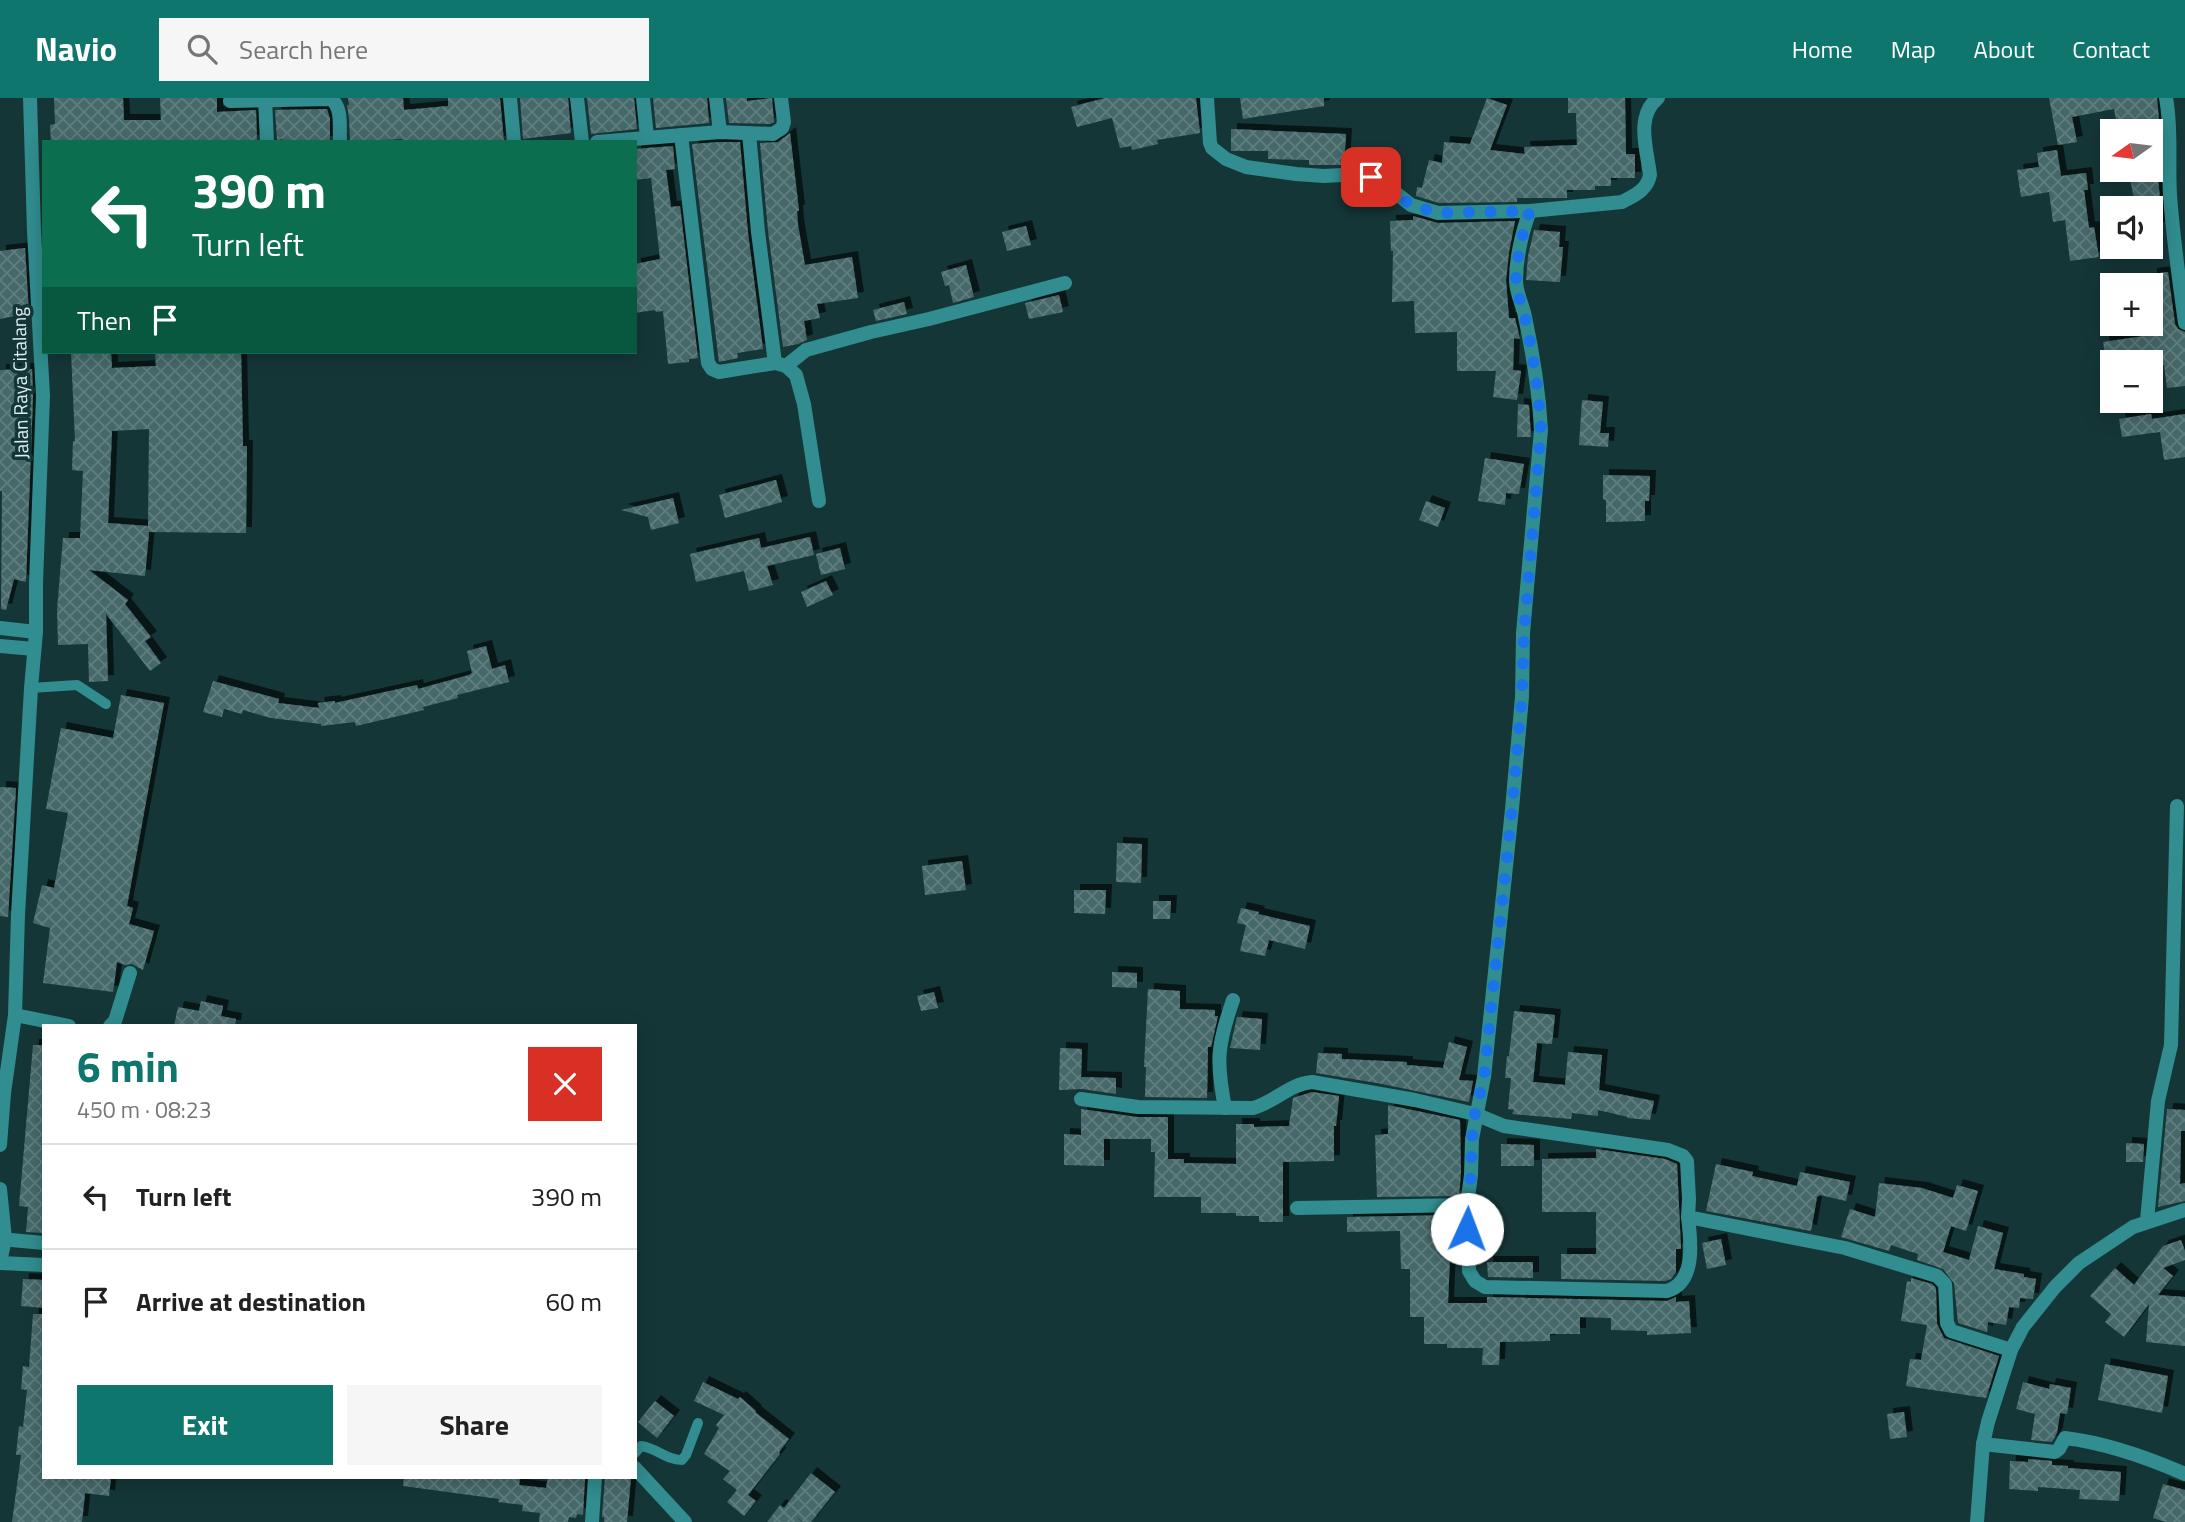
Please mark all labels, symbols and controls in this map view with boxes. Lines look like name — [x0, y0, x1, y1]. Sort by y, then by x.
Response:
search box — [159, 18, 649, 81]
text: Navio — [35, 24, 117, 74]
icon: search — [183, 30, 221, 68]
text: Search here — [239, 30, 368, 69]
text: Home — [1792, 31, 1853, 67]
text: Map — [1891, 31, 1936, 67]
text: About — [1974, 31, 2034, 67]
text: Contact — [2072, 31, 2150, 67]
north arrow — [2100, 119, 2163, 182]
map controls — [2100, 119, 2163, 413]
pin — [1341, 147, 1401, 207]
text: 390 m — [192, 152, 326, 227]
icon: arrive — [1352, 158, 1390, 196]
icon: left — [77, 168, 168, 259]
button: sound — [2100, 196, 2163, 259]
text: Turn left — [192, 220, 304, 268]
button: + — [2100, 273, 2163, 336]
text: Then — [77, 301, 132, 340]
icon: arrive — [146, 301, 184, 339]
street label: Jalan Raya Citalang — [4, 307, 35, 459]
button: − — [2100, 350, 2163, 413]
text: 6 min — [77, 1034, 179, 1098]
button: close — [528, 1047, 602, 1121]
text: 450 m · 08:23 — [77, 1092, 212, 1127]
text: Turn left — [136, 1177, 231, 1216]
text: 390 m — [531, 1177, 602, 1216]
icon: left — [77, 1178, 115, 1216]
position arrow — [1430, 1192, 1504, 1266]
text: Arrive at destination — [136, 1282, 366, 1321]
text: 60 m — [545, 1282, 602, 1321]
icon: arrive — [77, 1283, 115, 1321]
button: Exit — [77, 1385, 333, 1465]
button: Share — [347, 1385, 602, 1465]

